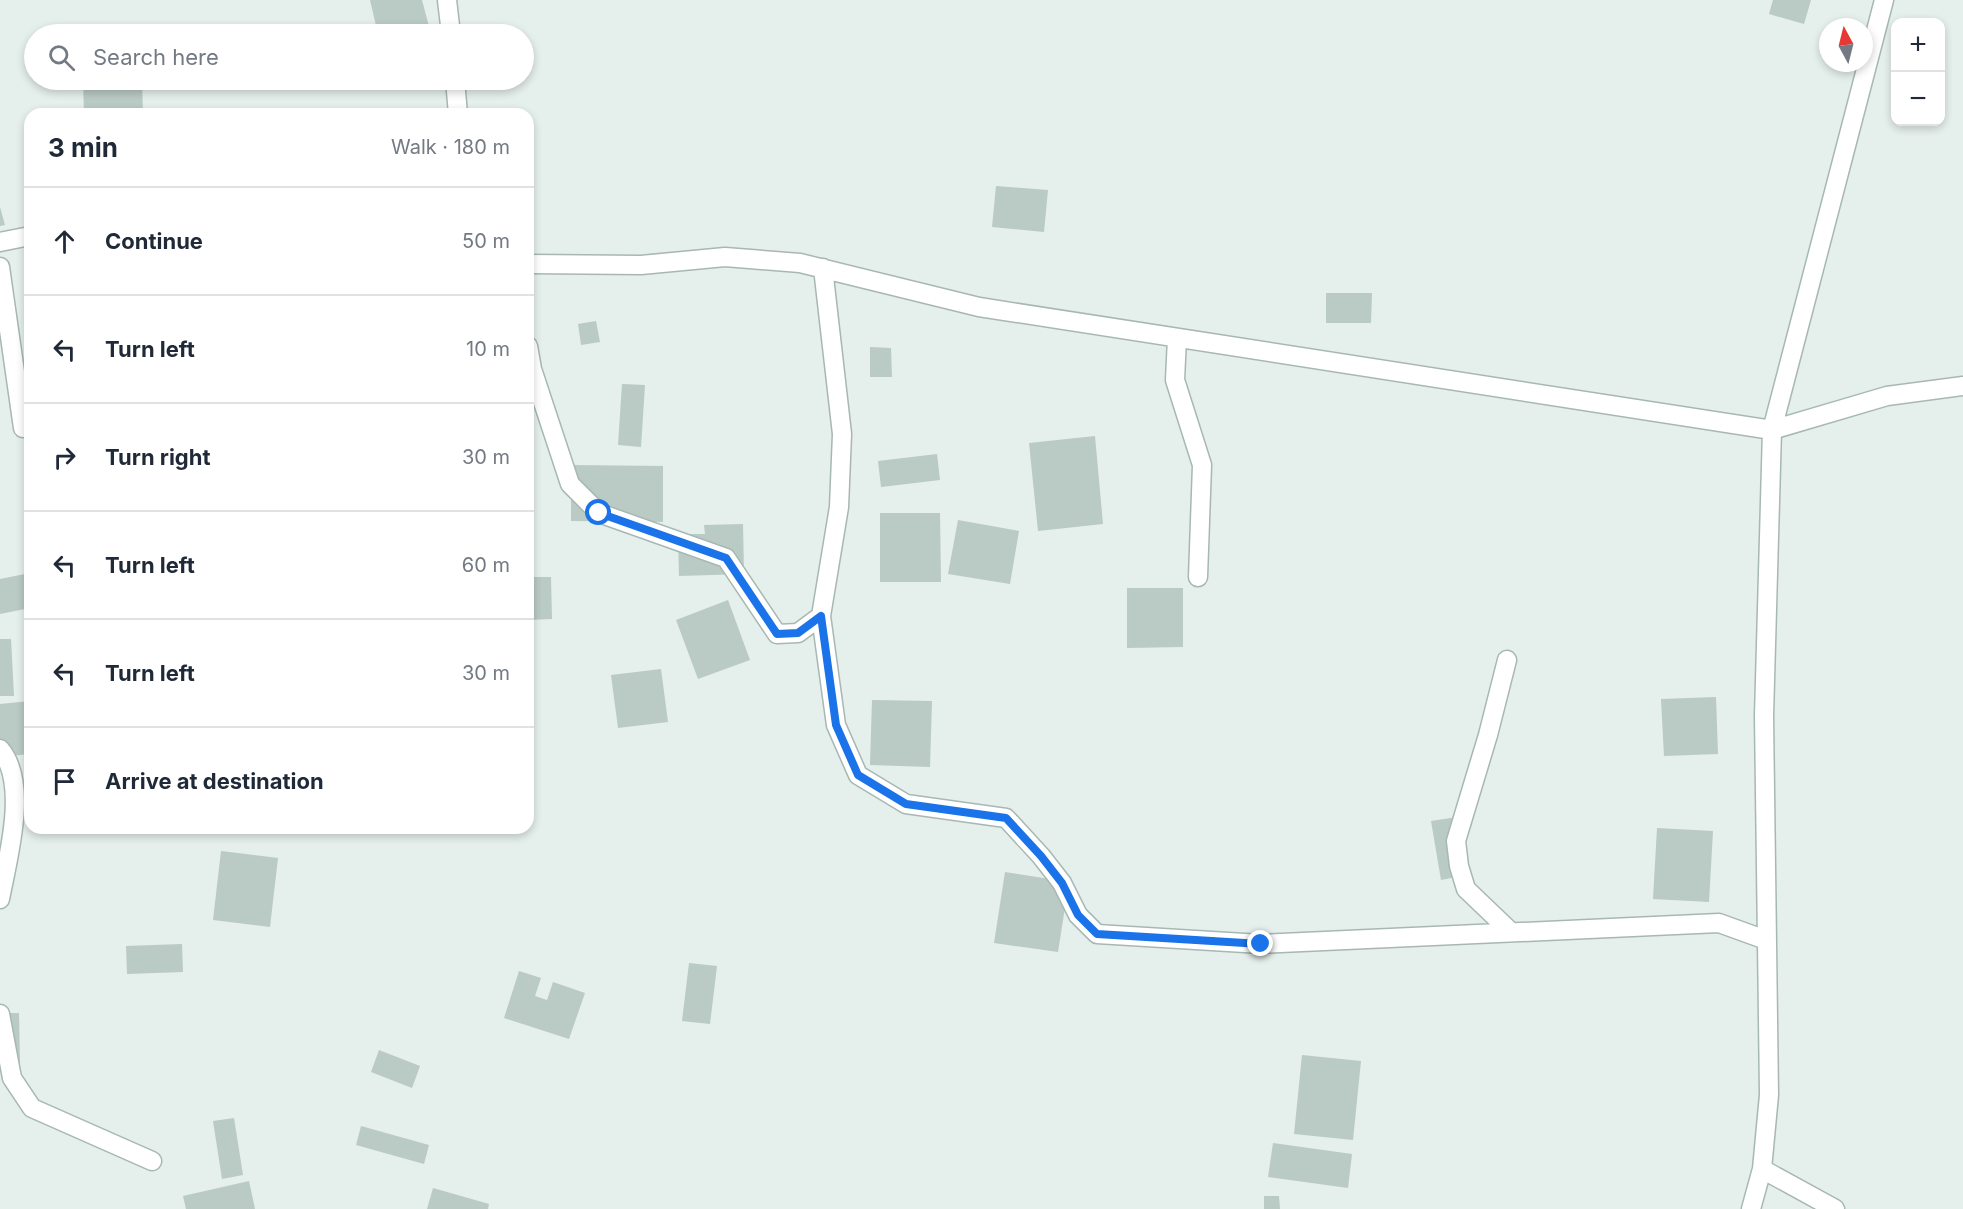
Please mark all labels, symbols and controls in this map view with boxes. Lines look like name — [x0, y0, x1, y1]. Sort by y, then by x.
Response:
north arrow — [1819, 18, 1873, 72]
map controls — [1891, 18, 1945, 126]
button: + — [1891, 18, 1945, 72]
search box — [24, 24, 534, 90]
icon: search — [45, 41, 78, 74]
text: Search here — [93, 44, 219, 70]
button: − — [1891, 72, 1945, 126]
text: 3 min — [48, 132, 118, 163]
text: Walk · 180 m — [391, 135, 510, 159]
icon: ahead — [48, 225, 81, 258]
text: Continue — [105, 228, 203, 254]
text: 50 m — [462, 229, 510, 253]
icon: left — [48, 333, 81, 366]
text: Turn left — [105, 336, 195, 362]
text: 10 m — [466, 337, 510, 361]
icon: right — [48, 441, 81, 474]
text: Turn right — [105, 444, 211, 470]
text: 30 m — [462, 445, 510, 469]
route start — [585, 499, 611, 525]
icon: left — [48, 549, 81, 582]
text: Turn left — [105, 552, 195, 578]
text: 60 m — [462, 553, 510, 577]
icon: left — [48, 657, 81, 690]
text: Turn left — [105, 660, 195, 686]
text: 30 m — [462, 661, 510, 685]
icon: arrive — [48, 765, 81, 798]
text: Arrive at destination — [105, 768, 324, 794]
route end — [1247, 930, 1273, 956]

